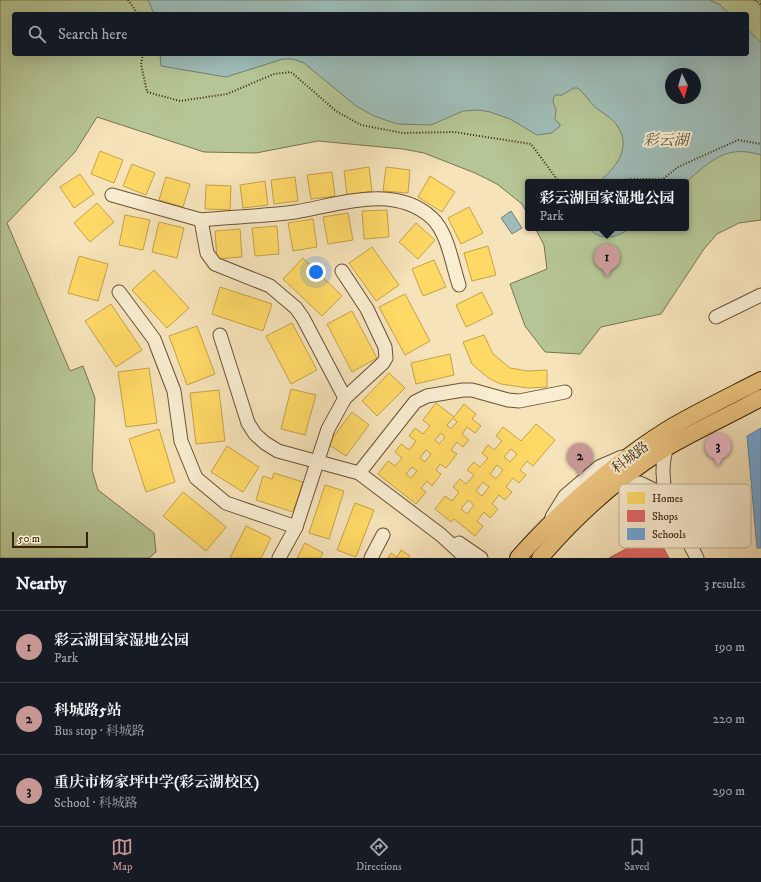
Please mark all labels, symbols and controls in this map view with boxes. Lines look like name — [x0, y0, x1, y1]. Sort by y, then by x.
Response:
search box — [12, 12, 749, 56]
icon: search — [26, 23, 48, 45]
text: Search here — [58, 25, 127, 44]
north arrow — [665, 68, 701, 104]
water label: 彩云湖 — [643, 131, 691, 150]
popup — [525, 179, 689, 231]
text: 彩云湖国家湿地公园 — [539, 189, 675, 208]
text: Park — [539, 208, 564, 224]
pin: 1 — [594, 244, 620, 277]
your location — [306, 262, 326, 282]
pin: 3 — [705, 433, 731, 466]
street label: 科城路 — [608, 438, 653, 478]
pin: 2 — [567, 443, 593, 476]
legend — [619, 484, 751, 548]
text: Homes — [652, 492, 683, 506]
text: Shops — [652, 510, 678, 524]
text: Schools — [652, 528, 686, 542]
scale bar — [12, 530, 88, 549]
text: 50 m — [18, 532, 40, 546]
text: Nearby — [16, 573, 66, 595]
text: 3 results — [704, 576, 745, 592]
text: 彩云湖国家湿地公园 — [54, 631, 189, 650]
text: 1 — [27, 639, 31, 655]
text: 190 m — [714, 639, 745, 655]
text: Park — [54, 650, 78, 666]
text: 科城路5站 — [54, 701, 121, 720]
text: 2 — [26, 711, 32, 727]
text: 220 m — [713, 711, 745, 727]
text: Bus stop · 科城路 — [54, 723, 145, 739]
text: 重庆市杨家坪中学(彩云湖校区) — [54, 773, 259, 792]
text: 3 — [27, 783, 31, 799]
text: 290 m — [713, 783, 745, 799]
text: School · 科城路 — [54, 795, 137, 811]
tab: Map — [111, 836, 133, 874]
tab: Directions — [356, 836, 402, 874]
tab: Saved — [624, 836, 650, 874]

